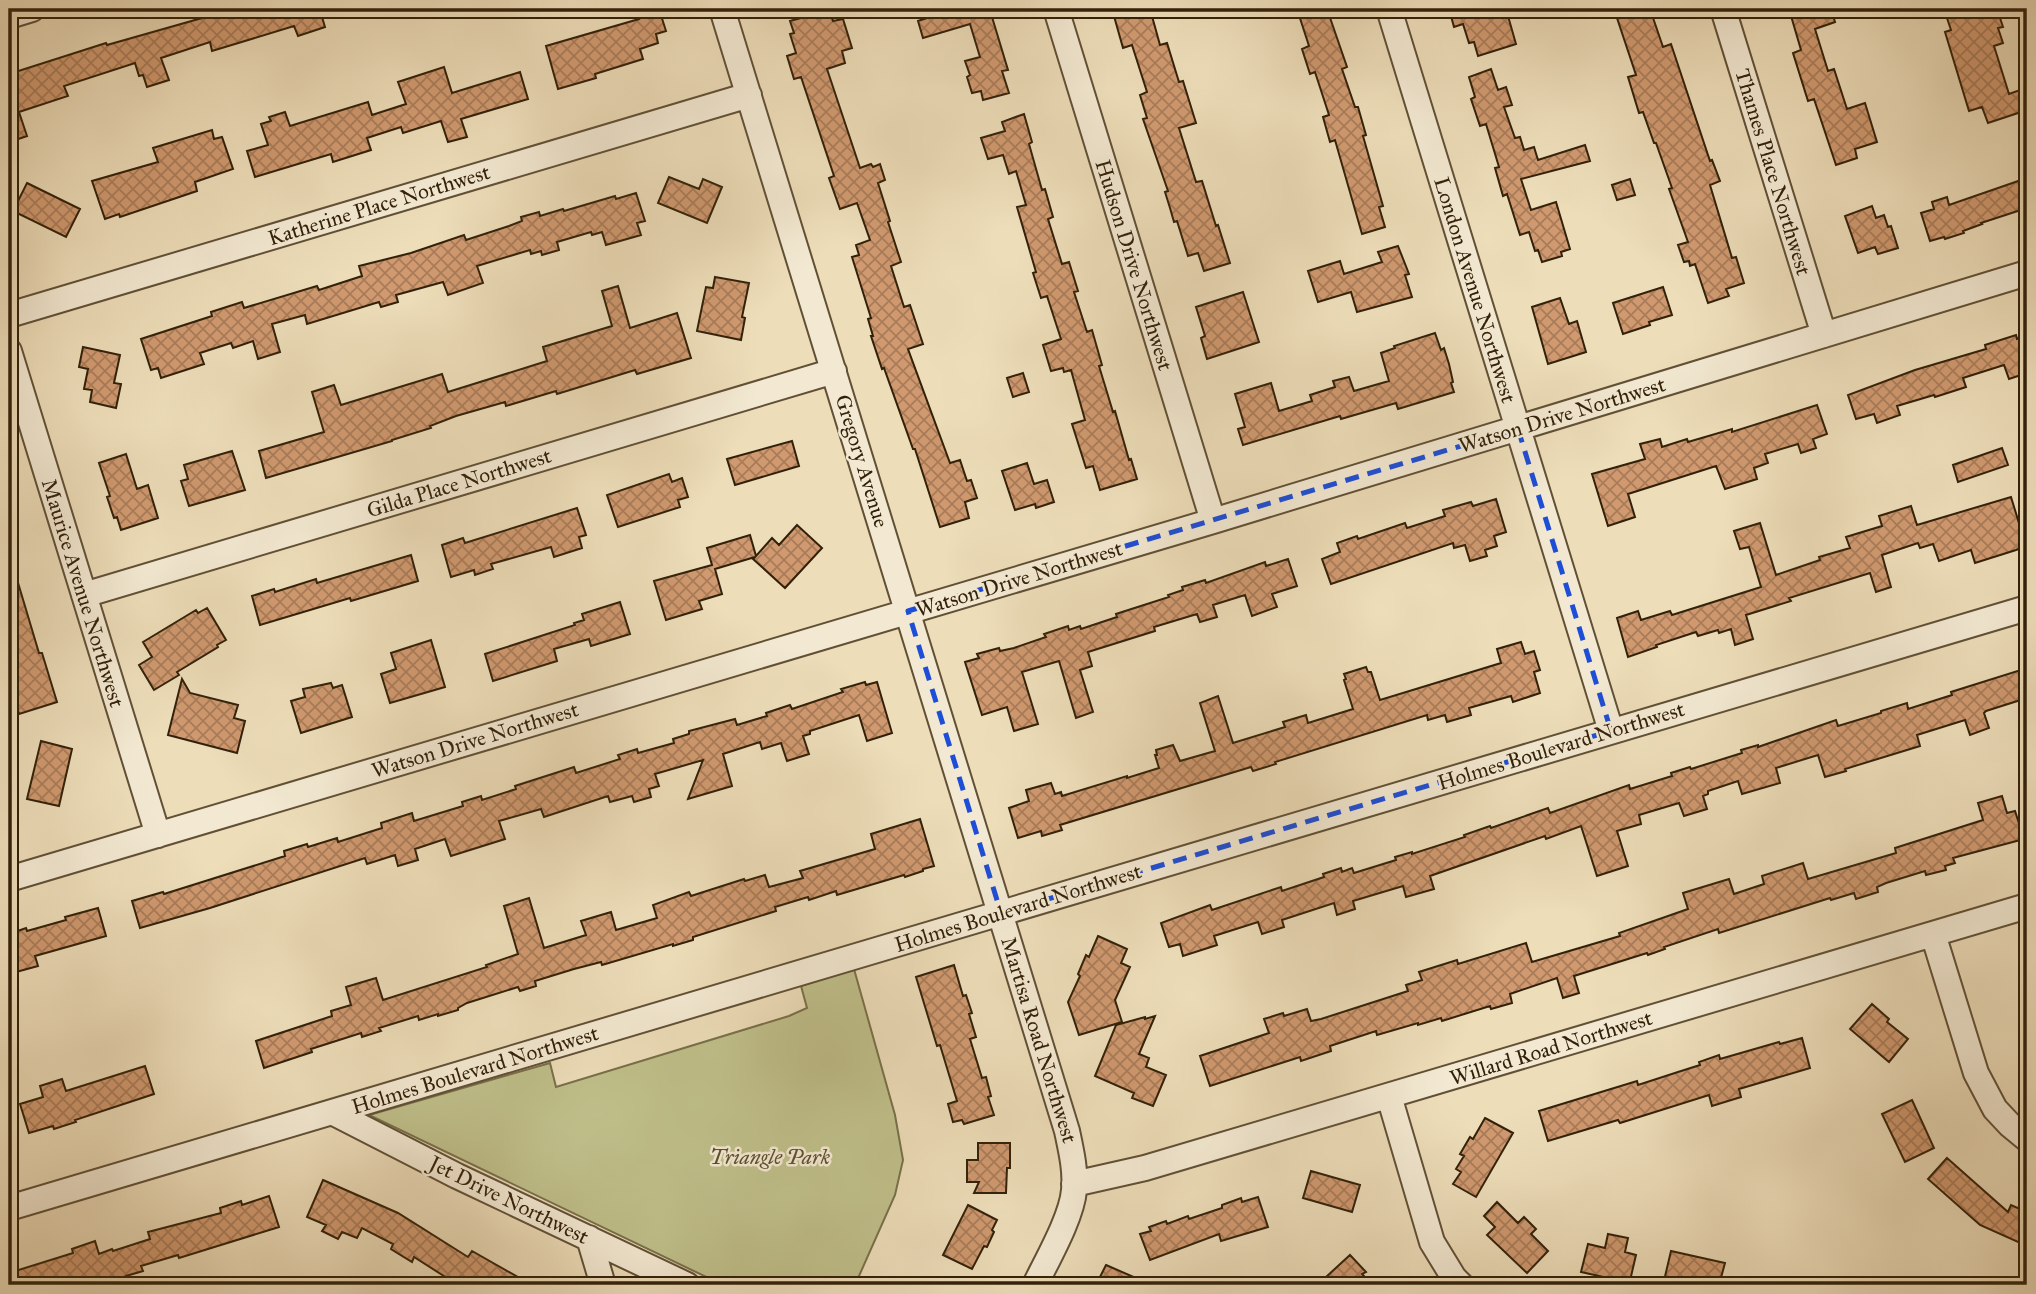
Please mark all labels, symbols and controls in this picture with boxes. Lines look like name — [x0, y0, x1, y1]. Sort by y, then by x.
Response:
street label: Thames Place Northwest — [1729, 66, 1817, 279]
street label: Hudson Drive Northwest — [1090, 156, 1179, 374]
street label: Katherine Place Northwest — [265, 159, 494, 251]
street label: London Avenue Northwest — [1428, 174, 1522, 407]
street label: Watson Drive Northwest — [1455, 371, 1669, 459]
street label: Gregory Avenue — [829, 391, 895, 531]
street label: Gilda Place Northwest — [364, 442, 555, 523]
street label: Maurice Avenue Northwest — [36, 476, 130, 711]
street label: Watson Drive Northwest — [912, 535, 1126, 623]
street label: Watson Drive Northwest — [368, 696, 582, 784]
street label: Holmes Boulevard Northwest — [1434, 696, 1688, 796]
street label: Holmes Boulevard Northwest — [891, 858, 1145, 958]
street label: Martisa Road Northwest — [995, 934, 1083, 1147]
street label: Willard Road Northwest — [1447, 1005, 1656, 1091]
street label: Holmes Boulevard Northwest — [348, 1020, 602, 1120]
park label: Triangle Park — [710, 1144, 831, 1170]
street label: Jet Drive Northwest — [423, 1149, 593, 1250]

